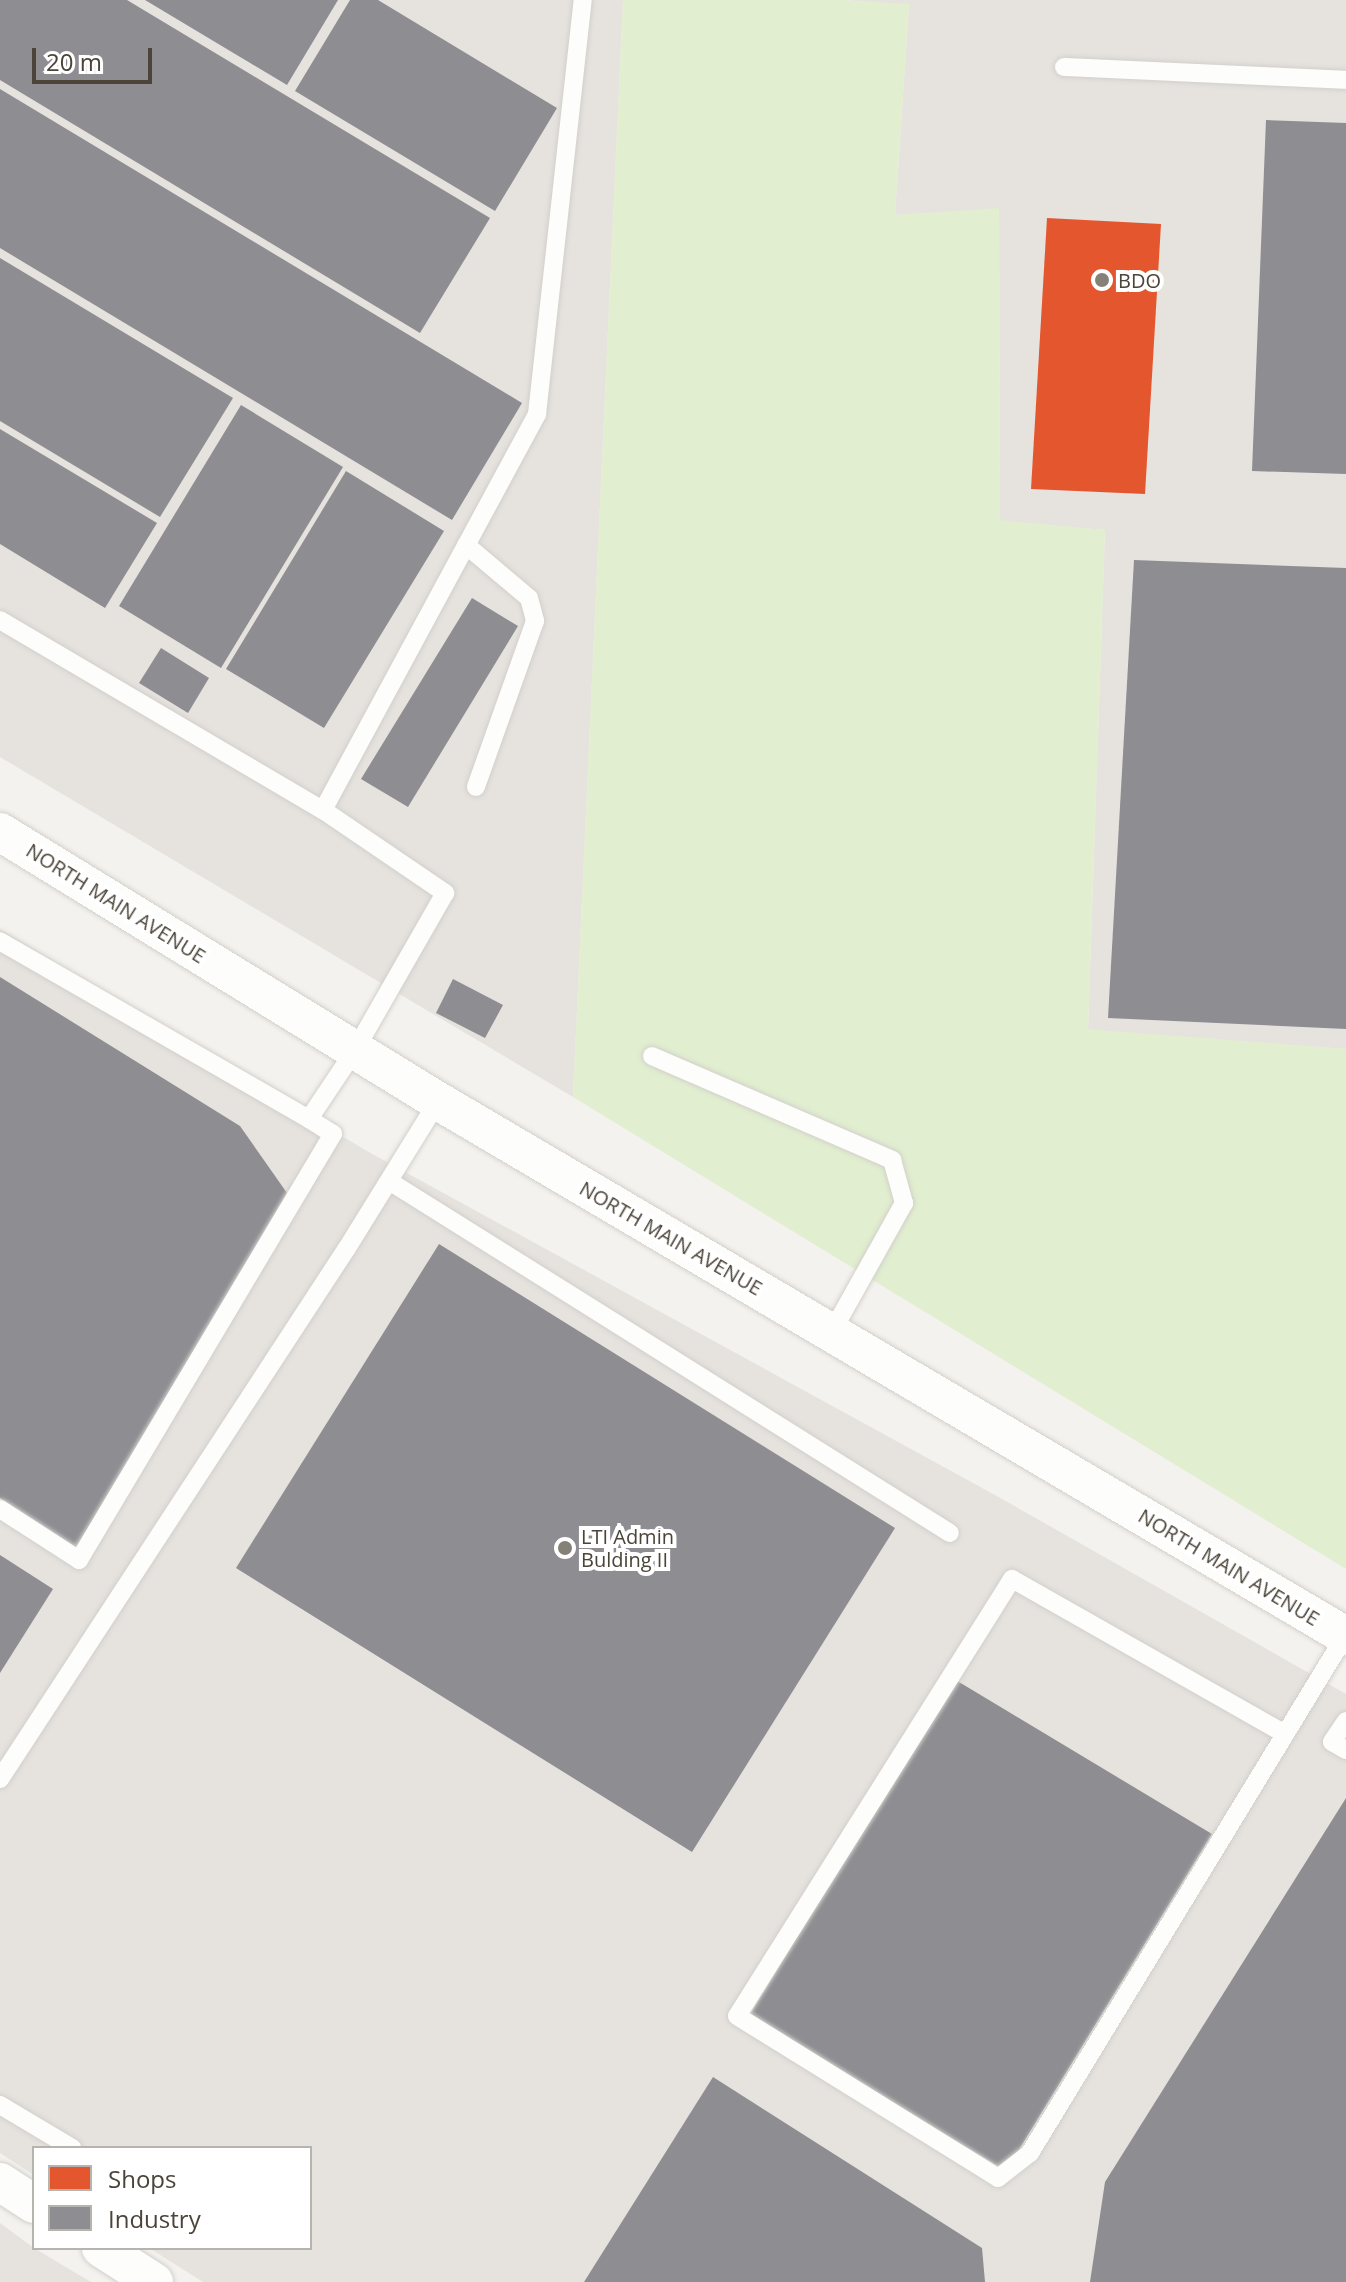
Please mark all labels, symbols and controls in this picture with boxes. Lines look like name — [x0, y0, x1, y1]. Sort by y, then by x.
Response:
scale bar — [36, 32, 156, 82]
text: 20 m — [46, 45, 102, 78]
place label: BDO — [1118, 268, 1161, 292]
marker: BDO — [1093, 271, 1111, 289]
street label: NORTH MAIN AVENUE — [22, 838, 210, 968]
street label: NORTH MAIN AVENUE — [575, 1176, 767, 1300]
street label: NORTH MAIN AVENUE — [1134, 1503, 1324, 1631]
place label: LTI Admin Bulding II — [581, 1524, 674, 1571]
marker: LTI Admin Bulding II — [556, 1539, 574, 1557]
legend — [32, 2146, 312, 2250]
text: Shops — [108, 2162, 176, 2195]
text: Industry — [108, 2202, 201, 2235]

